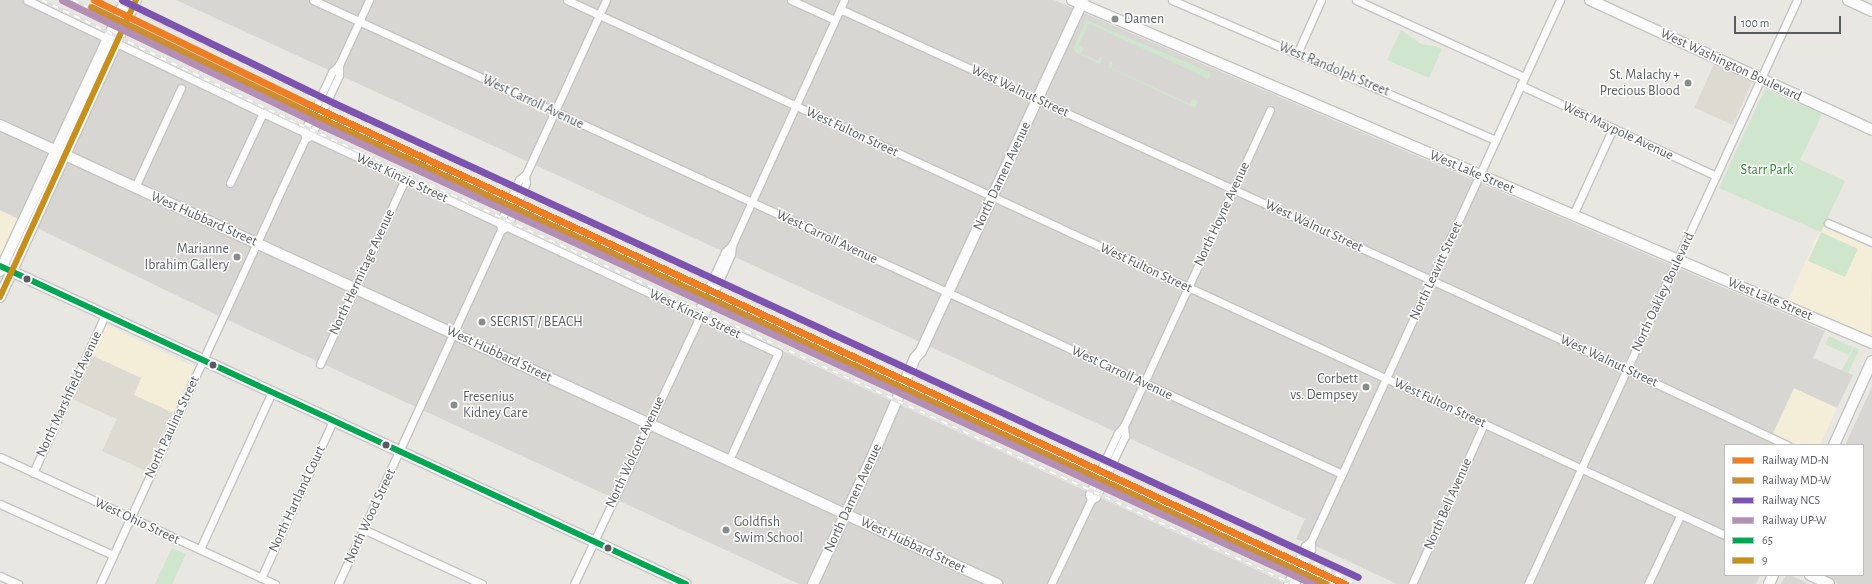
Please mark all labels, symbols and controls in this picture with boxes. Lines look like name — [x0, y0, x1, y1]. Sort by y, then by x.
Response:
scale bar — [1736, 8, 1843, 34]
place label: Damen — [1124, 11, 1164, 27]
marker: Damen — [1109, 13, 1121, 25]
text: 100 m — [1741, 17, 1769, 29]
street label: West Washington Boulevard — [1658, 25, 1804, 105]
street label: West Randolph Street — [1276, 38, 1392, 100]
street label: West Walnut Street — [968, 61, 1072, 121]
place label: St. Malachy + Precious Blood — [1600, 67, 1680, 100]
street label: West Carroll Avenue — [480, 71, 586, 133]
marker: St. Malachy + Precious Blood — [1683, 78, 1693, 88]
street label: West Maypole Avenue — [1560, 98, 1676, 164]
street label: West Fulton Street — [803, 103, 901, 161]
street label: North Damen Avenue — [969, 119, 1035, 233]
street label: West Lake Street — [1427, 147, 1517, 197]
street label: West Kinzie Street — [353, 149, 451, 207]
street label: North Hoyne Avenue — [1190, 159, 1254, 269]
park label: Starr Park — [1741, 162, 1793, 178]
street label: West Hubbard Street — [148, 188, 260, 250]
street label: West Walnut Street — [1262, 196, 1366, 256]
street label: North Hermitage Avenue — [325, 206, 399, 338]
street label: West Carroll Avenue — [774, 206, 880, 268]
street label: North Leavitt Street — [1406, 219, 1466, 323]
street label: North Oakley Boulevard — [1628, 230, 1698, 354]
street label: West Fulton Street — [1097, 239, 1195, 297]
place label: Marianne Ibrahim Gallery — [144, 241, 229, 274]
marker: Marianne Ibrahim Gallery — [232, 252, 242, 262]
unlabelled marker — [22, 274, 32, 284]
street label: West Lake Street — [1725, 274, 1815, 324]
street label: West Kinzie Street — [646, 285, 744, 343]
place label: SECRIST / BEACH — [490, 314, 583, 330]
marker: SECRIST / BEACH — [477, 317, 487, 327]
street label: West Hubbard Street — [444, 322, 554, 386]
street label: North Marshfield Avenue — [32, 328, 106, 460]
street label: West Walnut Street — [1557, 331, 1661, 391]
street label: West Carroll Avenue — [1069, 342, 1175, 404]
unlabelled marker — [208, 360, 218, 370]
place label: Corbett vs. Dempsey — [1290, 371, 1358, 404]
street label: North Paulina Street — [141, 373, 203, 481]
street label: West Fulton Street — [1391, 374, 1489, 432]
marker: Corbett vs. Dempsey — [1361, 382, 1371, 392]
place label: Fresenius Kidney Care — [463, 389, 528, 422]
street label: North Wolcott Avenue — [602, 394, 668, 510]
marker: Fresenius Kidney Care — [448, 399, 460, 411]
unlabelled marker — [381, 440, 391, 450]
street label: North Damen Avenue — [820, 441, 886, 555]
street label: North Hartland Court — [265, 443, 329, 555]
legend — [1724, 444, 1864, 576]
text: Railway MD-N — [1762, 454, 1829, 466]
street label: North Bell Avenue — [1420, 456, 1476, 552]
street label: North Wood Street — [341, 466, 399, 566]
text: Railway MD-W — [1762, 474, 1831, 486]
street label: West Ohio Street — [92, 494, 182, 548]
text: Railway NCS — [1762, 494, 1820, 506]
street label: West Hubbard Street — [858, 513, 968, 577]
place label: Goldfish Swim School — [734, 514, 803, 546]
text: Railway UP-W — [1762, 514, 1827, 526]
marker: Goldfish Swim School — [721, 525, 731, 535]
text: 65 — [1762, 534, 1773, 546]
unlabelled marker — [603, 543, 613, 553]
text: 9 — [1762, 554, 1768, 566]

